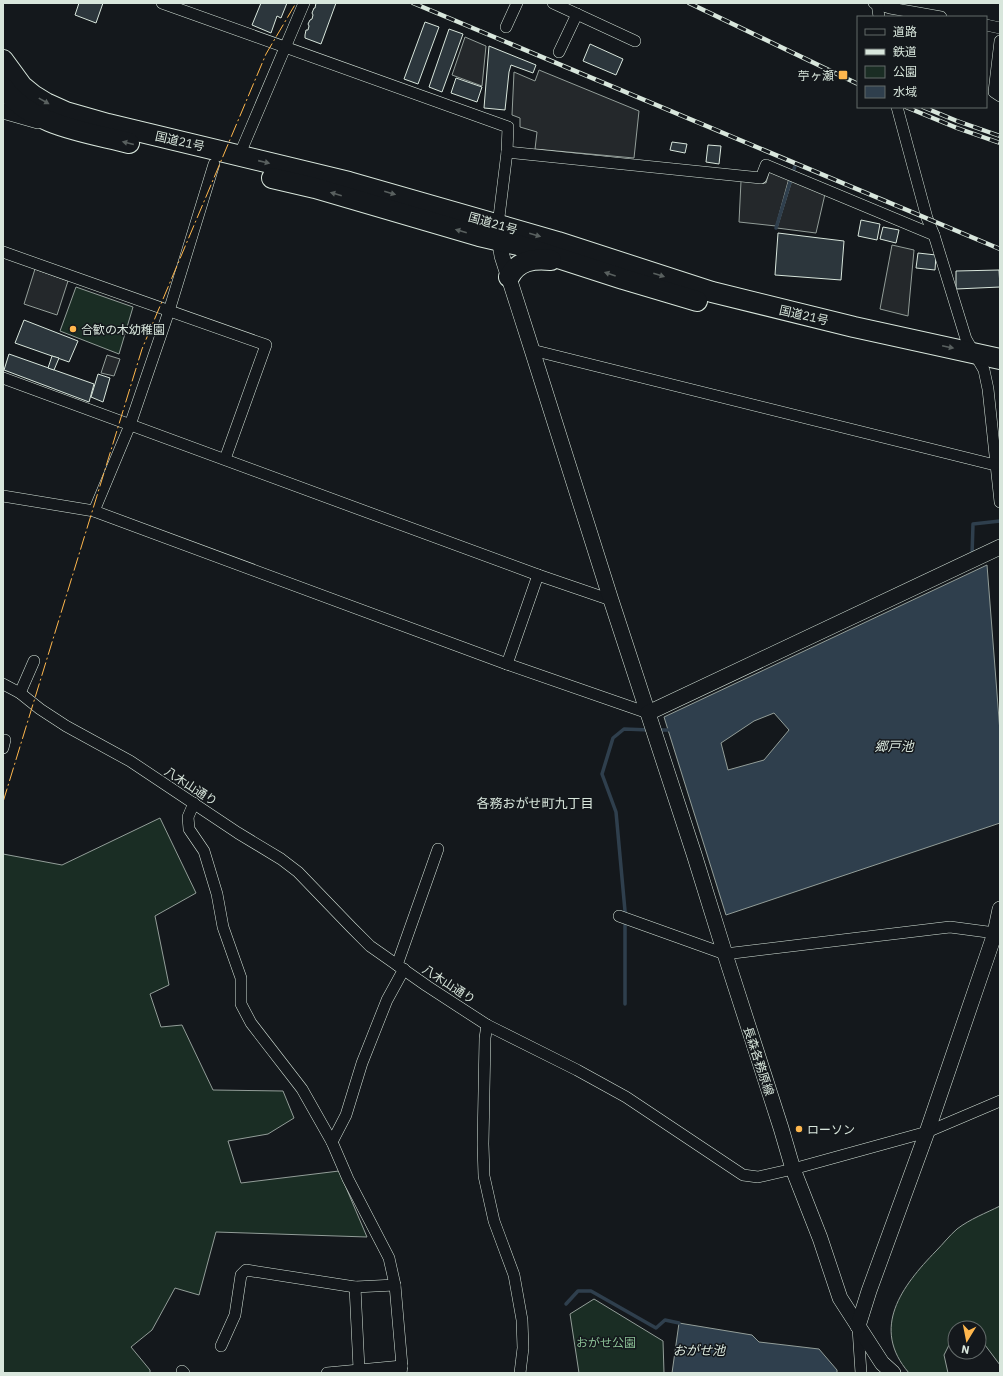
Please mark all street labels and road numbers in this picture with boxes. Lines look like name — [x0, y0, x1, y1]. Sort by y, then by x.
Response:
street label: 国道21号 — [154, 128, 206, 154]
street label: 国道21号 — [467, 209, 519, 237]
street label: 国道21号 — [778, 302, 830, 328]
street label: 八木山通り — [162, 763, 220, 809]
street label: 八木山通り — [420, 961, 478, 1007]
street label: 長森各務原線 — [741, 1024, 777, 1098]

